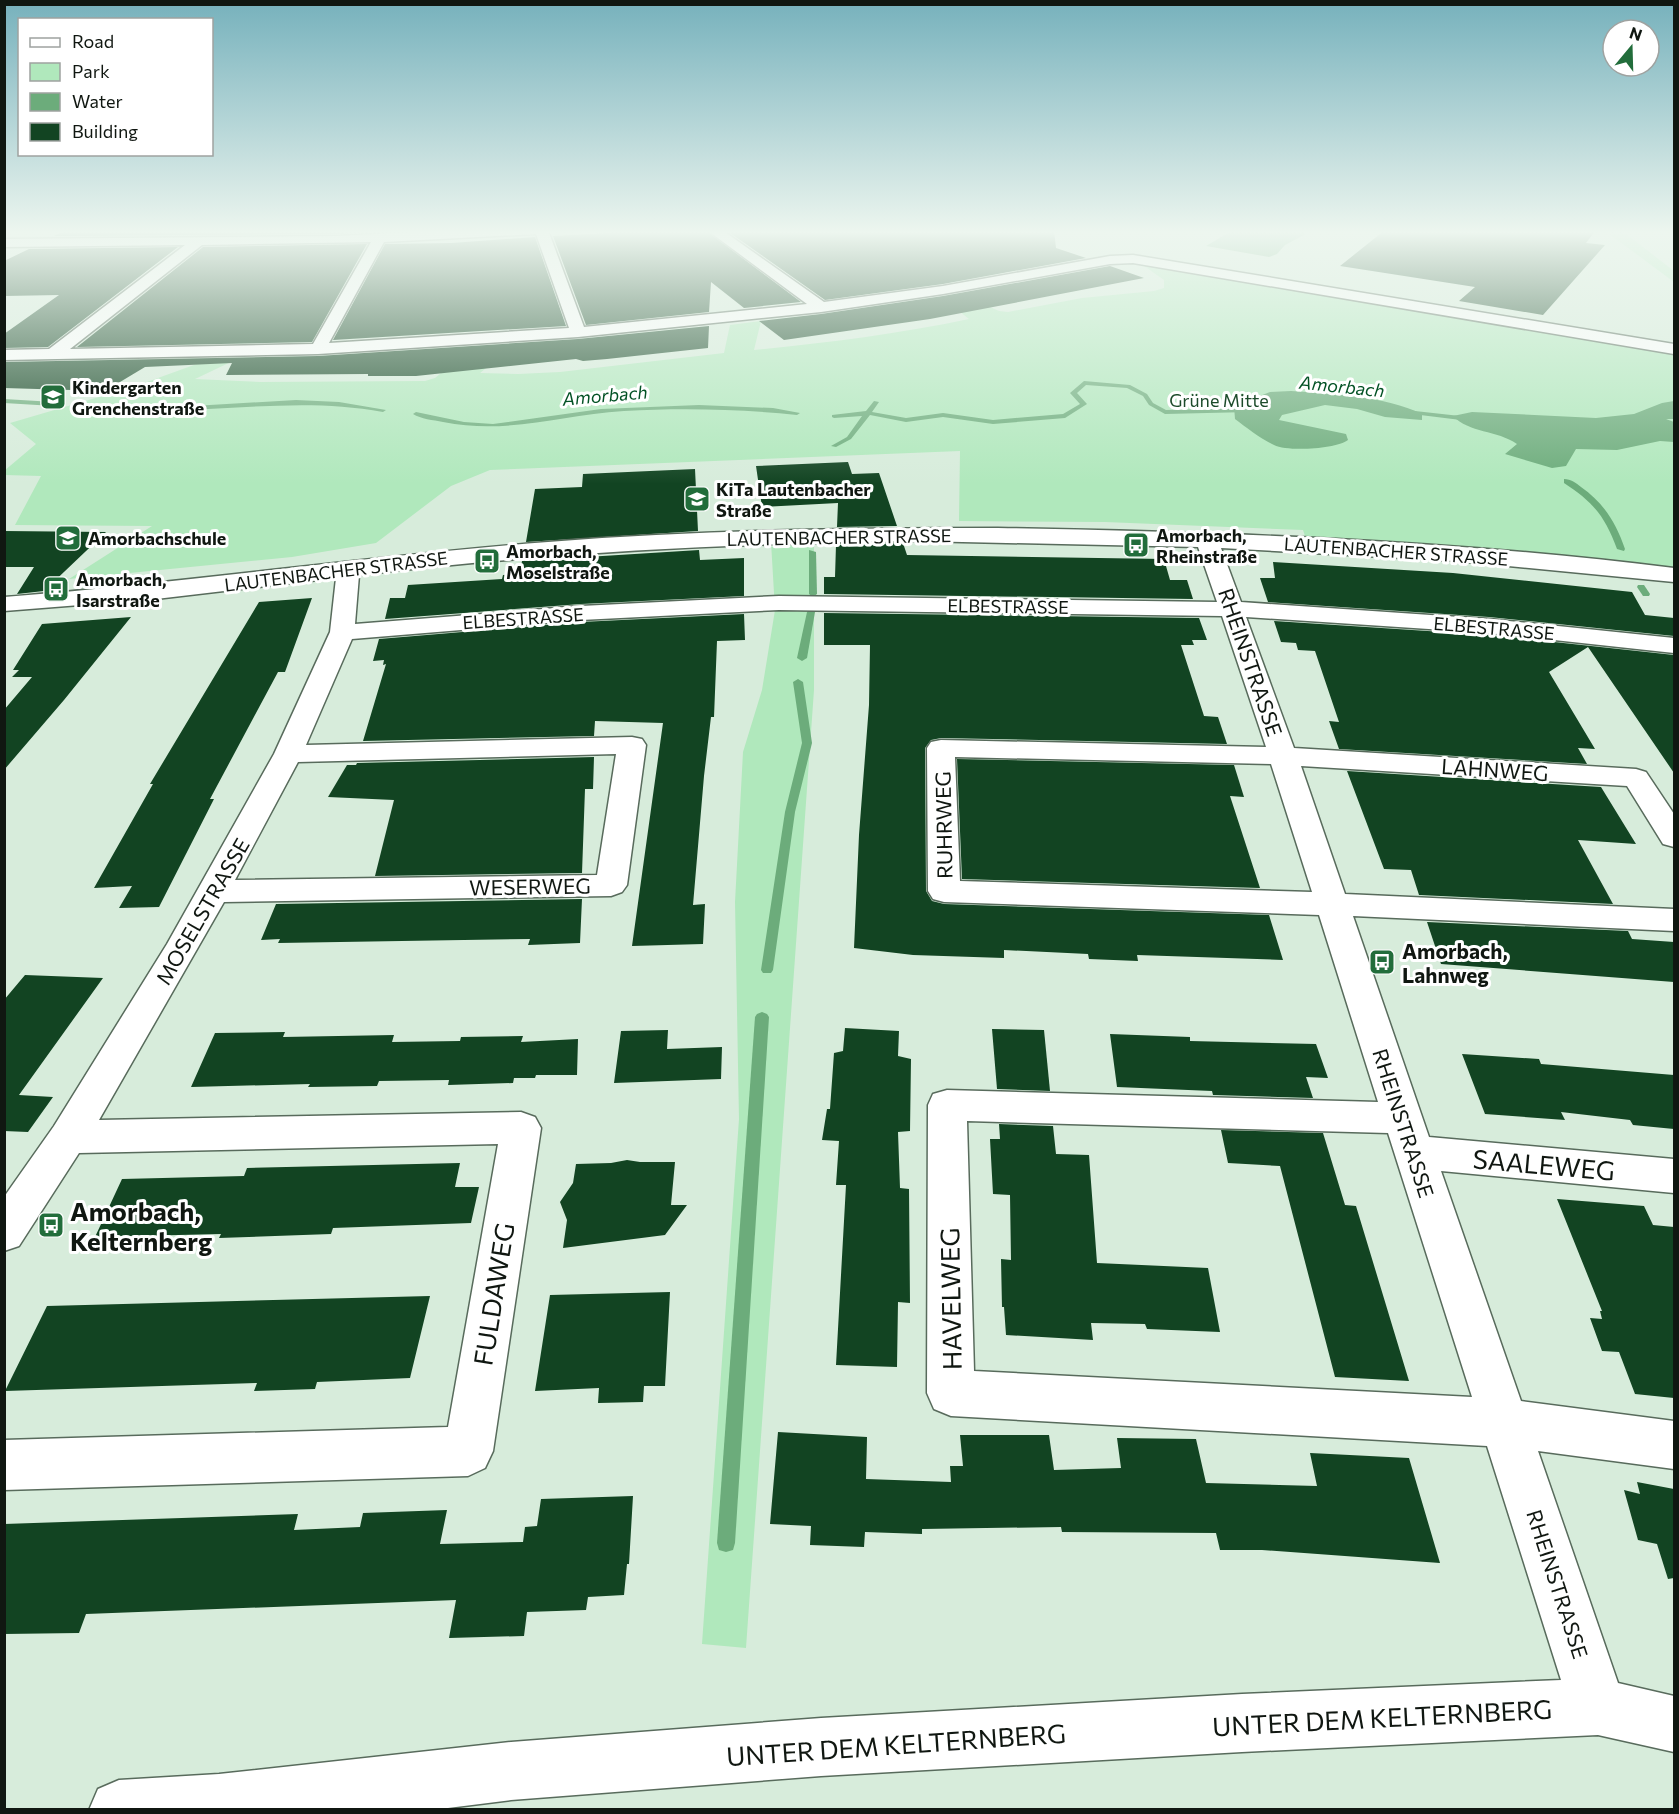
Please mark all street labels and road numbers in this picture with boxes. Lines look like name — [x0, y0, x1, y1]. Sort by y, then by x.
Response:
street label: LAUTENBACHER STRASSE — [726, 524, 952, 550]
street label: LAUTENBACHER STRASSE — [1283, 532, 1509, 570]
street label: LAUTENBACHER STRASSE — [223, 546, 449, 596]
street label: RHEINSTRASSE — [1214, 585, 1288, 739]
street label: ELBESTRASSE — [947, 594, 1069, 618]
street label: ELBESTRASSE — [462, 603, 584, 633]
street label: ELBESTRASSE — [1433, 612, 1555, 644]
street label: LAHNWEG — [1441, 753, 1549, 785]
street label: RUHRWEG — [930, 771, 956, 879]
street label: MOSELSTRASSE — [150, 833, 254, 989]
street label: WESERWEG — [469, 872, 591, 900]
street label: RHEINSTRASSE — [1368, 1045, 1440, 1201]
street label: SAALEWEG — [1472, 1142, 1616, 1186]
street label: FULDAWEG — [466, 1220, 520, 1368]
street label: HAVELWEG — [933, 1227, 967, 1371]
street label: RHEINSTRASSE — [1522, 1506, 1594, 1662]
street label: UNTER DEM KELTERNBERG — [1211, 1693, 1553, 1741]
street label: UNTER DEM KELTERNBERG — [725, 1717, 1067, 1771]

